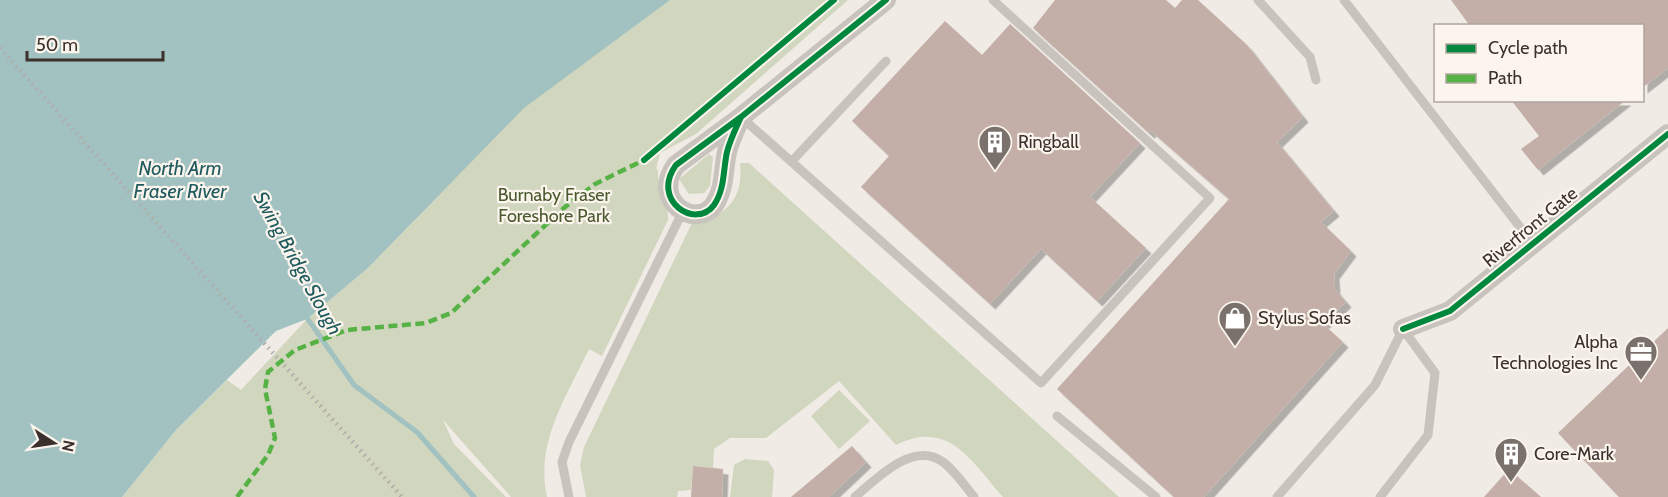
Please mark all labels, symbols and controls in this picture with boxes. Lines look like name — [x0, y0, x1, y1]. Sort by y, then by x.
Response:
scale bar — [27, 24, 164, 62]
legend — [1434, 24, 1644, 102]
text: 50 m — [36, 34, 78, 56]
text: Cycle path — [1488, 37, 1568, 59]
text: Path — [1488, 67, 1522, 89]
building icon: Ringball — [977, 124, 1013, 171]
place label: Ringball — [1018, 131, 1079, 153]
water label: North Arm Fraser River — [134, 156, 227, 203]
street label: Riverfront Gate — [1478, 182, 1582, 272]
park label: Burnaby Fraser Foreshore Park — [498, 184, 611, 227]
water label: Swing Bridge Slough — [249, 187, 347, 339]
shop icon: Stylus Sofas — [1217, 300, 1253, 347]
place label: Stylus Sofas — [1258, 307, 1351, 329]
place label: Alpha Technologies Inc — [1492, 331, 1618, 374]
office icon: Alpha Technologies Inc — [1623, 334, 1659, 381]
north arrow — [24, 413, 84, 473]
building icon: Core-Mark — [1493, 436, 1529, 483]
text: N — [58, 439, 79, 454]
place label: Core-Mark — [1534, 443, 1615, 465]

